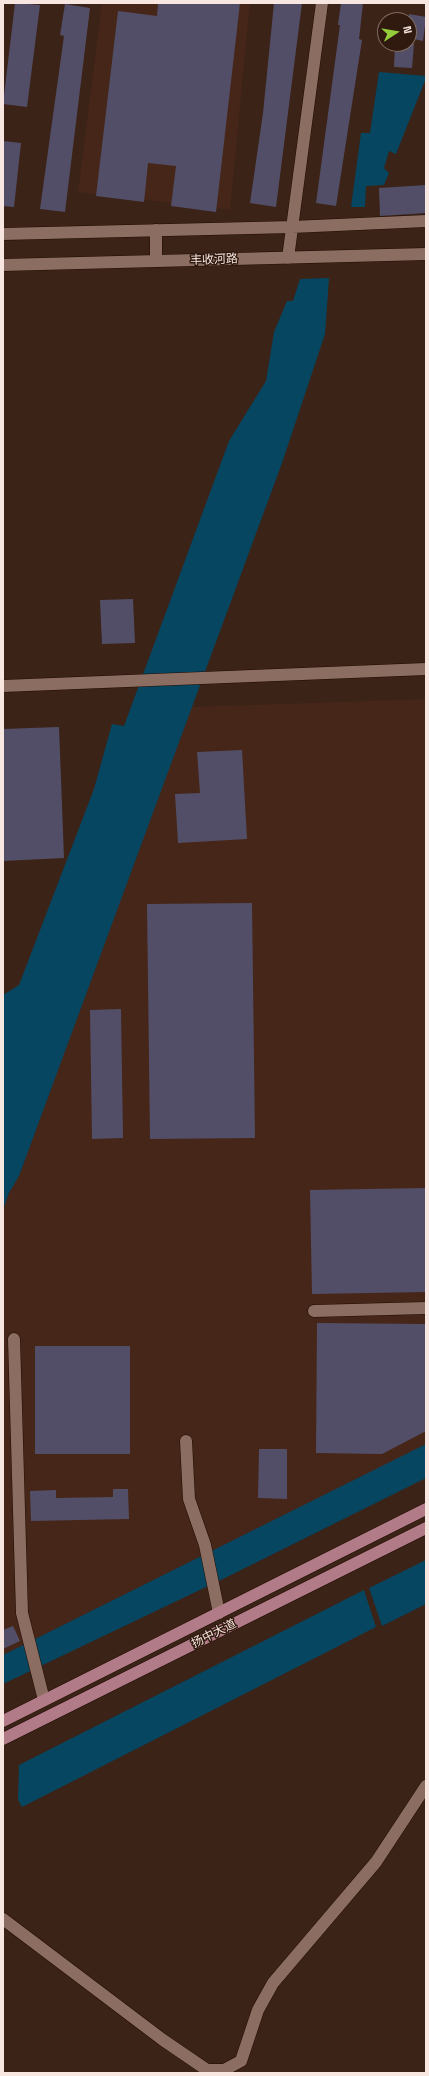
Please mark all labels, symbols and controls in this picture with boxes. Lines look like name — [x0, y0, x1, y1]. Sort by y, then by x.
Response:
north arrow — [377, 12, 417, 52]
text: N — [400, 25, 415, 35]
street label: 丰收河路 — [190, 252, 238, 268]
street label: 扬中大道 — [189, 1617, 239, 1651]

